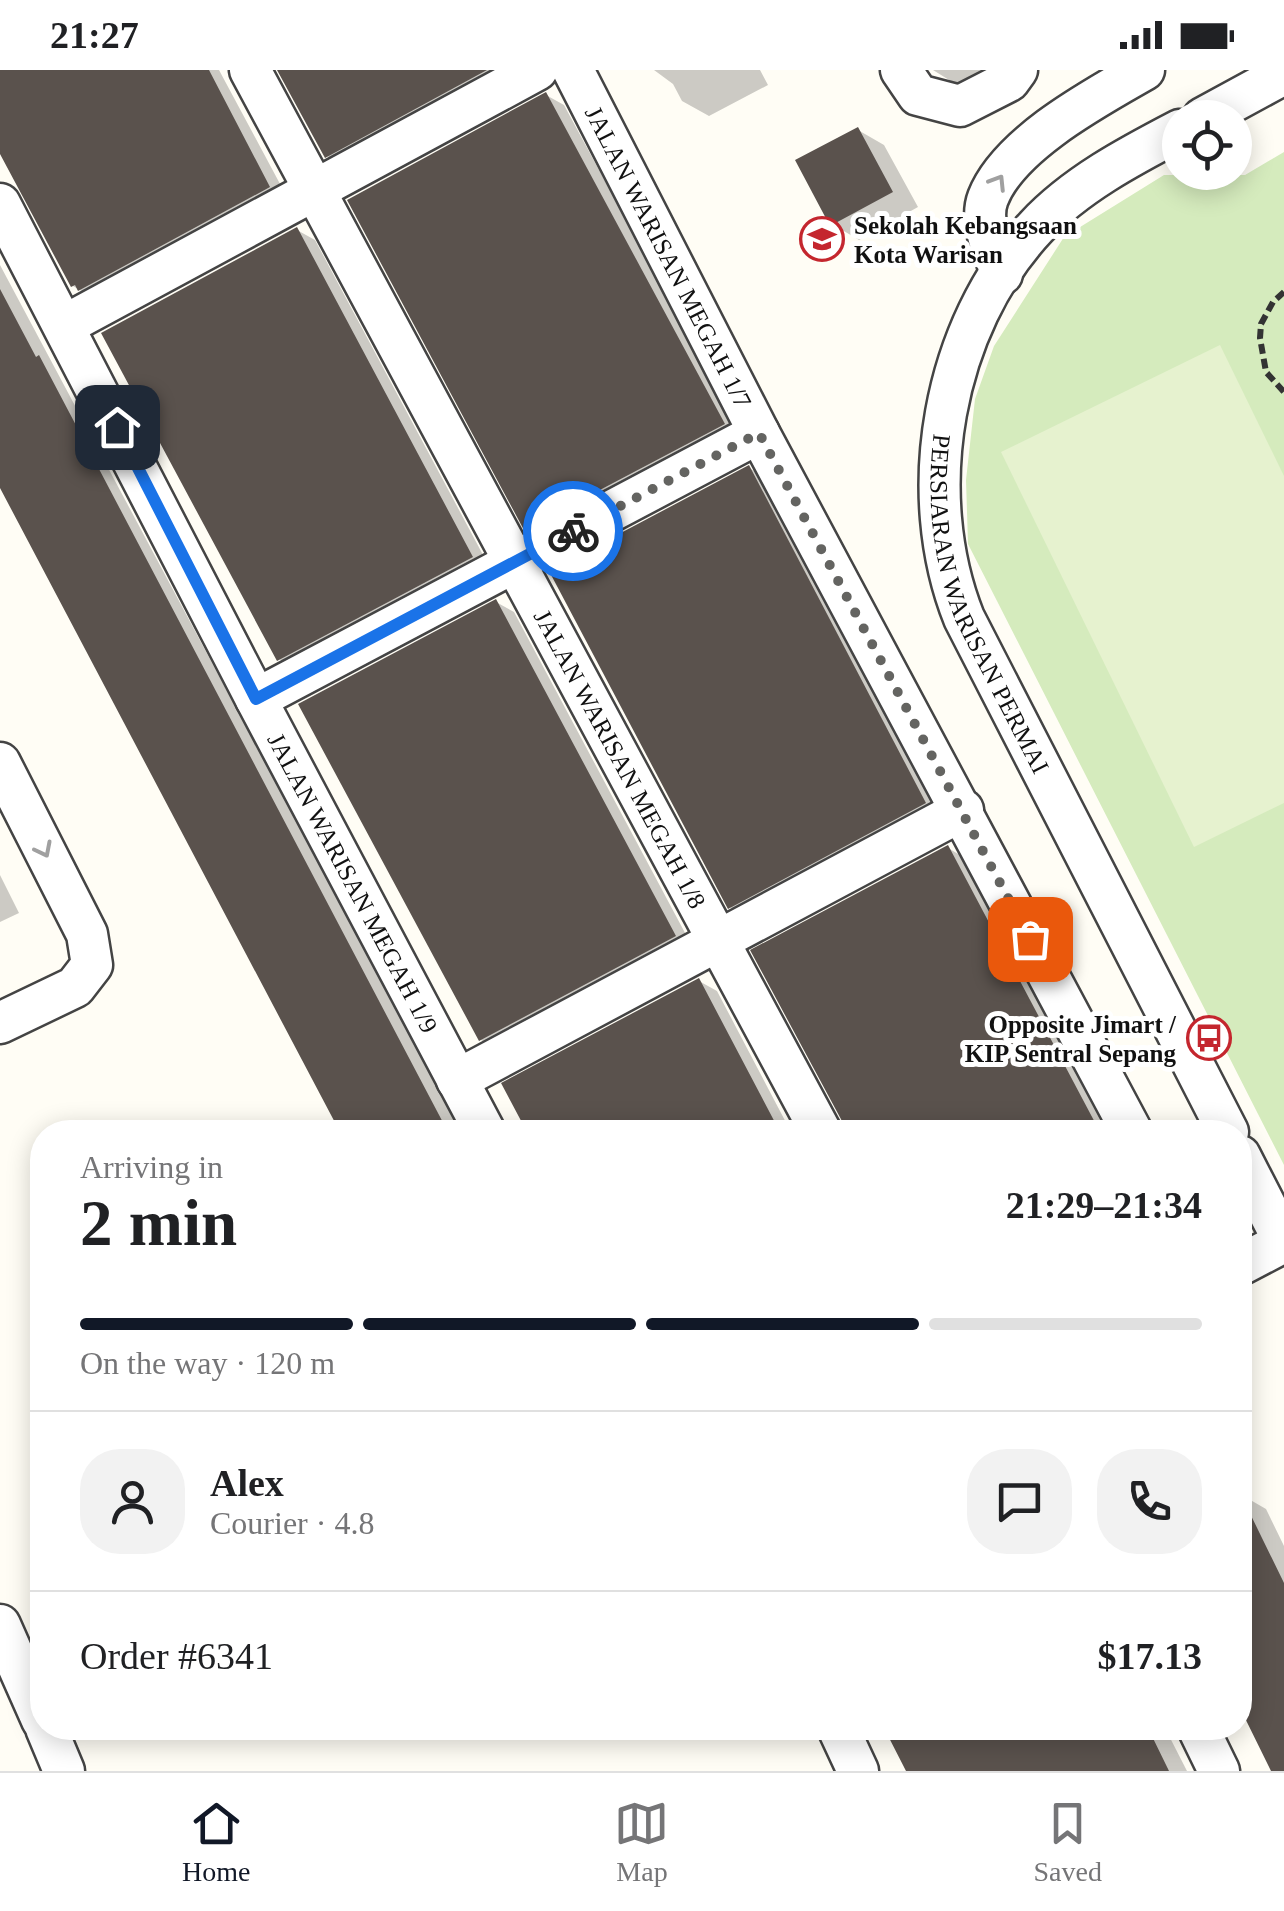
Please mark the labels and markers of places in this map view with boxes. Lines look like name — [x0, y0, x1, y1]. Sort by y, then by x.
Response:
place label: Sekolah Kebangsaan Kota Warisan — [854, 212, 1077, 268]
school or university icon: Sekolah Kebangsaan Kota Warisan — [799, 216, 845, 262]
pin — [75, 385, 160, 470]
pin — [988, 897, 1073, 982]
place label: Opposite Jimart / KIP Sentral Sepang — [965, 1011, 1177, 1067]
bus stop icon: Opposite Jimart / KIP Sentral Sepang — [1186, 1015, 1232, 1061]

